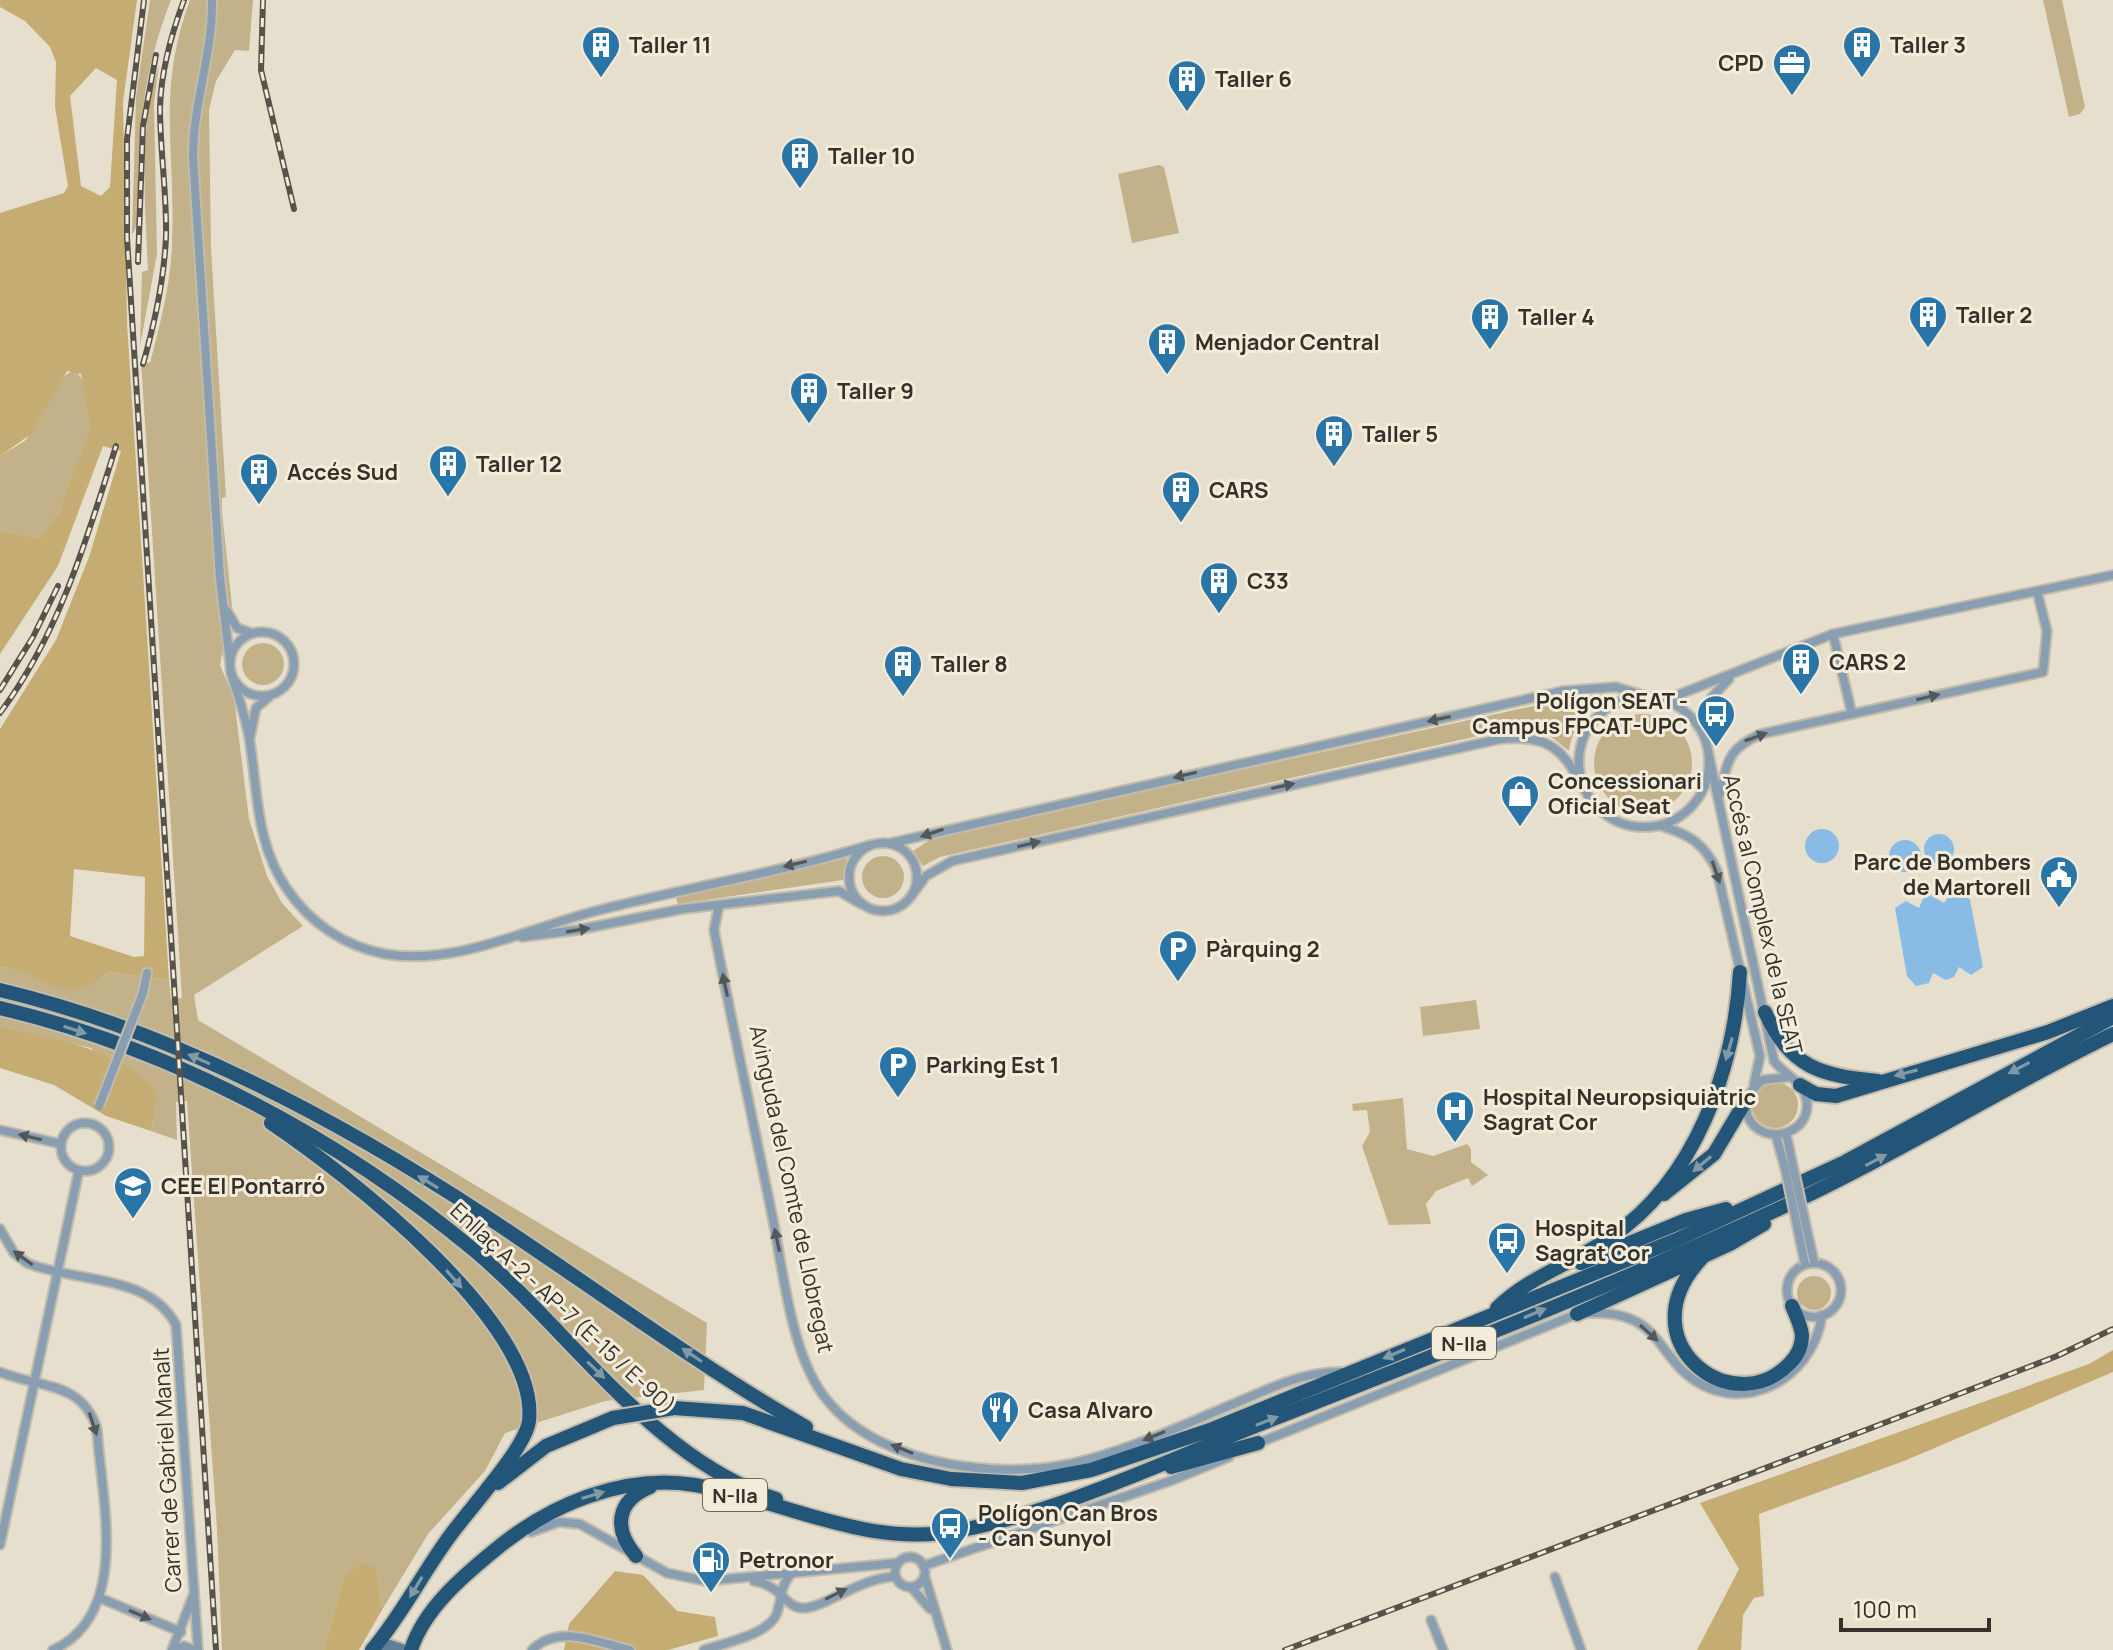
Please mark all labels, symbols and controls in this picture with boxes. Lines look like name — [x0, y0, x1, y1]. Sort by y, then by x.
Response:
building icon: Taller 11 — [580, 24, 622, 79]
building icon: Taller 3 — [1841, 24, 1883, 79]
place label: Taller 11 — [629, 30, 712, 60]
place label: Taller 3 — [1890, 30, 1966, 60]
office icon: CPD — [1771, 42, 1813, 97]
place label: CPD — [1718, 48, 1764, 78]
building icon: Taller 6 — [1166, 58, 1208, 113]
place label: Taller 6 — [1215, 64, 1292, 94]
building icon: Taller 10 — [779, 135, 821, 190]
place label: Taller 10 — [828, 141, 915, 171]
building icon: Taller 2 — [1907, 294, 1949, 349]
building icon: Taller 4 — [1469, 296, 1511, 351]
place label: Taller 2 — [1956, 300, 2032, 330]
place label: Taller 4 — [1518, 302, 1595, 332]
building icon: Menjador Central — [1146, 321, 1188, 376]
place label: Menjador Central — [1195, 327, 1380, 357]
building icon: Taller 9 — [788, 370, 830, 425]
place label: Taller 9 — [837, 376, 914, 406]
building icon: Taller 5 — [1313, 413, 1355, 468]
place label: Taller 5 — [1362, 419, 1438, 449]
building icon: Taller 12 — [427, 443, 469, 498]
place label: Taller 12 — [476, 449, 562, 479]
building icon: Accés Sud — [238, 451, 280, 506]
place label: Accés Sud — [287, 457, 398, 487]
building icon: CARS — [1160, 469, 1202, 524]
place label: CARS — [1209, 475, 1269, 505]
building icon: C33 — [1198, 560, 1240, 615]
place label: C33 — [1247, 566, 1289, 596]
building icon: CARS 2 — [1780, 641, 1822, 696]
building icon: Taller 8 — [882, 643, 924, 698]
place label: CARS 2 — [1829, 647, 1906, 677]
place label: Taller 8 — [931, 649, 1008, 679]
place label: Polígon SEAT - Campus FPCAT-UPC — [1472, 686, 1688, 741]
one-way arrow — [1916, 690, 1941, 703]
bus stop icon: Polígon SEAT - Campus FPCAT-UPC — [1695, 693, 1737, 748]
one-way arrow — [1426, 713, 1451, 726]
one-way arrow — [1744, 731, 1768, 743]
place label: Concessionari Oficial Seat — [1548, 766, 1702, 821]
one-way arrow — [1172, 769, 1197, 782]
street label: Accés al Complex de la SEAT — [1716, 771, 1810, 1057]
shop icon: Concessionari Oficial Seat — [1499, 773, 1541, 828]
one-way arrow — [1271, 779, 1296, 792]
one-way arrow — [919, 827, 943, 840]
one-way arrow — [1017, 837, 1042, 849]
place label: Parc de Bombers de Martorell — [1853, 847, 2031, 902]
public building icon: Parc de Bombers de Martorell — [2038, 854, 2080, 909]
one-way arrow — [782, 859, 807, 871]
one-way arrow — [1711, 861, 1723, 885]
one-way arrow — [566, 923, 591, 935]
parking icon: Pàrquing 2 — [1157, 928, 1199, 983]
place label: Pàrquing 2 — [1206, 934, 1320, 964]
one-way arrow — [718, 972, 731, 997]
street label: Avinguda del Comte de Llobregat — [743, 1023, 841, 1356]
one-way arrow — [63, 1024, 87, 1036]
one-way arrow — [1722, 1037, 1735, 1061]
parking icon: Parking Est 1 — [877, 1044, 919, 1099]
place label: Parking Est 1 — [926, 1050, 1059, 1080]
one-way arrow — [187, 1052, 211, 1066]
one-way arrow — [2008, 1061, 2031, 1075]
one-way arrow — [1893, 1068, 1918, 1080]
place label: Hospital Neuropsiquiàtric Sagrat Cor — [1483, 1082, 1756, 1137]
hospital icon: Hospital Neuropsiquiàtric Sagrat Cor — [1434, 1089, 1476, 1144]
one-way arrow — [18, 1130, 43, 1143]
one-way arrow — [1864, 1154, 1887, 1167]
one-way arrow — [1692, 1155, 1712, 1172]
school or university icon: CEE El Pontarró — [112, 1165, 154, 1220]
place label: CEE El Pontarró — [161, 1171, 325, 1201]
one-way arrow — [417, 1175, 439, 1189]
street label: Enllaç A-2 - AP-7 (E-15 / E-90) — [444, 1196, 682, 1420]
place label: Hospital Sagrat Cor — [1535, 1213, 1650, 1268]
bus stop icon: Hospital Sagrat Cor — [1486, 1220, 1528, 1275]
one-way arrow — [770, 1227, 783, 1252]
one-way arrow — [12, 1250, 34, 1266]
one-way arrow — [445, 1269, 462, 1289]
one-way arrow — [1523, 1307, 1546, 1320]
one-way arrow — [1639, 1323, 1658, 1341]
road number: N-IIa — [1432, 1327, 1496, 1359]
street label: Carrer de Gabriel Manalt — [146, 1347, 188, 1593]
one-way arrow — [682, 1347, 703, 1362]
one-way arrow — [1382, 1348, 1406, 1361]
one-way arrow — [586, 1361, 605, 1379]
restaurant icon: Casa Alvaro — [979, 1389, 1021, 1444]
place label: Casa Alvaro — [1028, 1395, 1153, 1425]
one-way arrow — [87, 1412, 100, 1436]
one-way arrow — [1256, 1414, 1280, 1427]
one-way arrow — [1142, 1430, 1166, 1443]
one-way arrow — [890, 1443, 914, 1456]
road number: N-IIa — [703, 1479, 767, 1511]
one-way arrow — [581, 1488, 605, 1501]
place label: Polígon Can Bros - Can Sunyol — [978, 1498, 1158, 1553]
bus stop icon: Polígon Can Bros - Can Sunyol — [929, 1505, 971, 1560]
fuel station icon: Petronor — [690, 1539, 732, 1594]
place label: Petronor — [739, 1545, 834, 1575]
one-way arrow — [409, 1576, 423, 1598]
scale bar — [1841, 1582, 1989, 1632]
one-way arrow — [824, 1587, 847, 1601]
text: 100 m — [1853, 1592, 1917, 1625]
one-way arrow — [129, 1608, 152, 1621]

